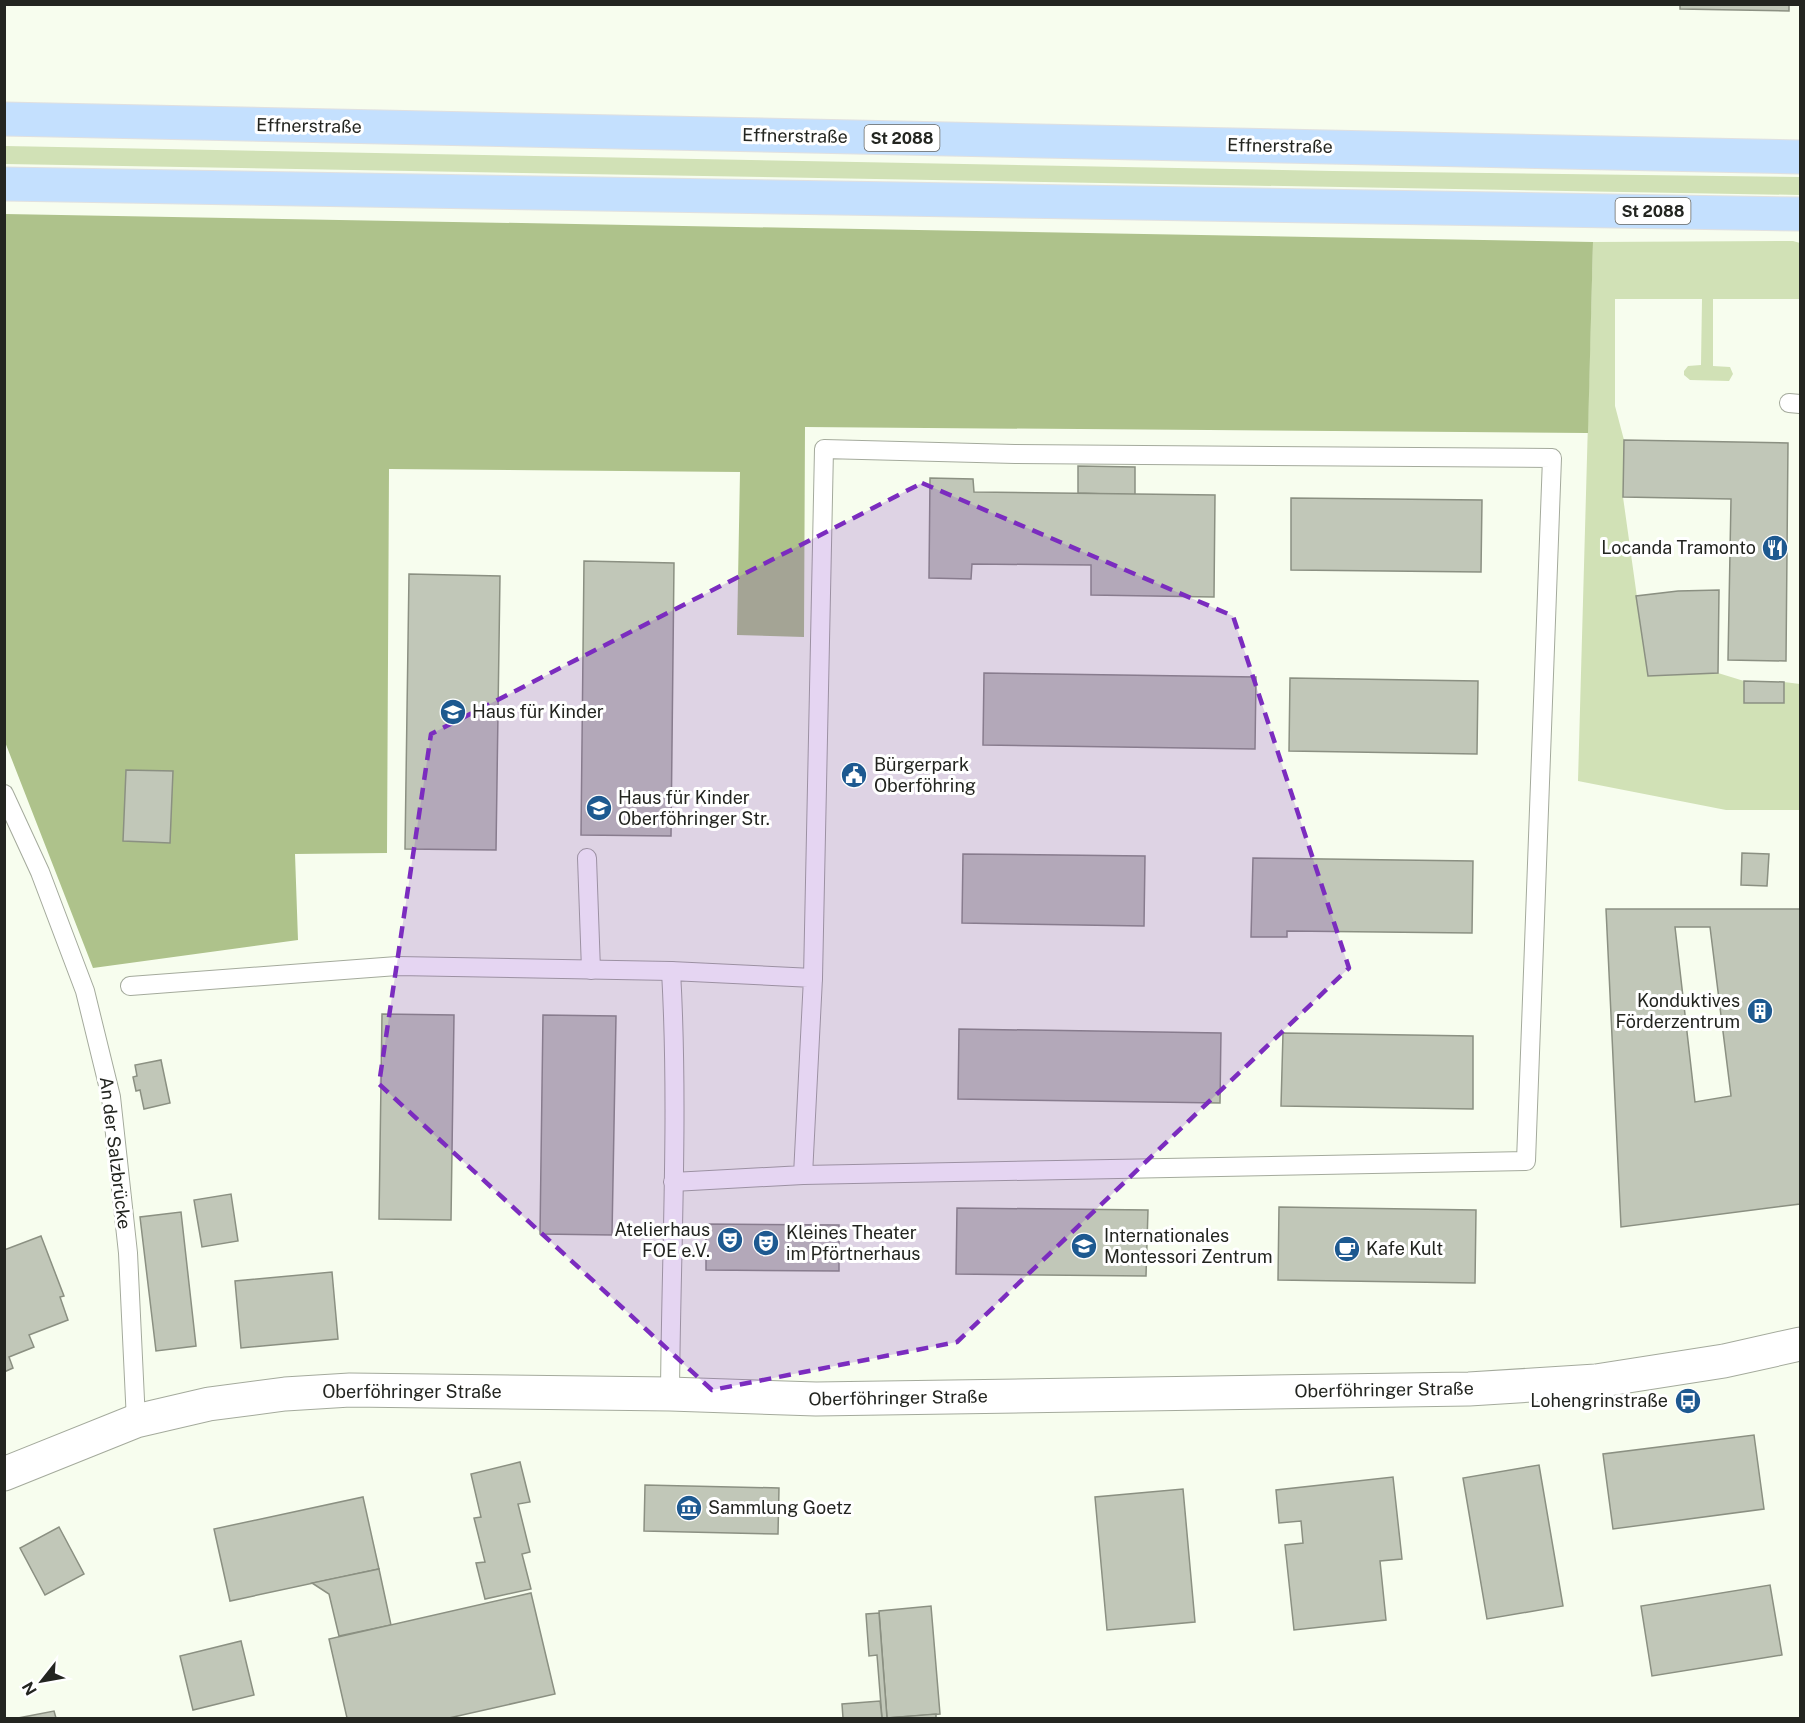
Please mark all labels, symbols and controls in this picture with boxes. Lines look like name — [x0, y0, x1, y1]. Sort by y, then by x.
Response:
street label: Effnerstraße — [256, 114, 362, 137]
street label: Effnerstraße — [742, 124, 848, 147]
road number: St 2088 — [864, 125, 940, 151]
street label: Effnerstraße — [1227, 134, 1333, 157]
road number: St 2088 — [1616, 198, 1690, 224]
restaurant icon: Locanda Tramonto — [1760, 533, 1790, 563]
place label: Locanda Tramonto — [1601, 537, 1756, 558]
school or university icon: Haus für Kinder — [438, 697, 468, 727]
place label: Haus für Kinder — [472, 701, 604, 722]
place label: Bürgerpark Oberföhring — [874, 754, 976, 796]
public building icon: Bürgerpark Oberföhring — [839, 760, 869, 790]
place label: Haus für Kinder Oberföhringer Str. — [618, 787, 770, 829]
school or university icon: Haus für Kinder Oberföhringer Str. — [584, 793, 614, 823]
place label: Konduktives Förderzentrum — [1615, 990, 1740, 1032]
building icon: Konduktives Förderzentrum — [1745, 996, 1775, 1026]
street label: An der Salzbrücke — [96, 1075, 135, 1230]
place label: Atelierhaus FOE e.V. — [614, 1219, 710, 1261]
place label: Kleines Theater im Pförtnerhaus — [786, 1222, 920, 1264]
theatre icon: Atelierhaus FOE e.V. — [715, 1225, 745, 1255]
place label: Internationales Montessori Zentrum — [1104, 1225, 1273, 1267]
theatre icon: Kleines Theater im Pförtnerhaus — [751, 1228, 781, 1258]
school or university icon: Internationales Montessori Zentrum — [1069, 1231, 1099, 1261]
cafe icon: Kafe Kult — [1332, 1234, 1362, 1264]
place label: Kafe Kult — [1366, 1238, 1443, 1259]
street label: Oberföhringer Straße — [1294, 1377, 1474, 1402]
street label: Oberföhringer Straße — [322, 1381, 502, 1402]
street label: Oberföhringer Straße — [808, 1385, 988, 1410]
bus stop icon: Lohengrinstraße — [1673, 1386, 1703, 1416]
place label: Lohengrinstraße — [1530, 1390, 1668, 1411]
museum icon: Sammlung Goetz — [674, 1493, 704, 1523]
place label: Sammlung Goetz — [708, 1497, 852, 1518]
north arrow — [12, 1651, 72, 1711]
text: N — [18, 1678, 41, 1699]

